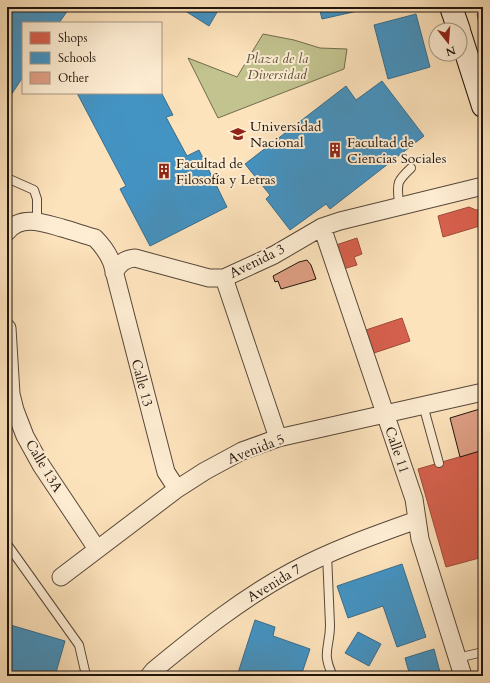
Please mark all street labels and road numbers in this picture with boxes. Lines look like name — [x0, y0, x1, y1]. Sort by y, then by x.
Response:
street label: Avenida 3 — [226, 239, 288, 283]
street label: Calle 13 — [127, 357, 157, 409]
street label: Calle 11 — [380, 424, 414, 476]
street label: Avenida 5 — [225, 429, 287, 469]
street label: Calle 13A — [21, 436, 67, 496]
street label: Avenida 7 — [244, 559, 304, 607]

